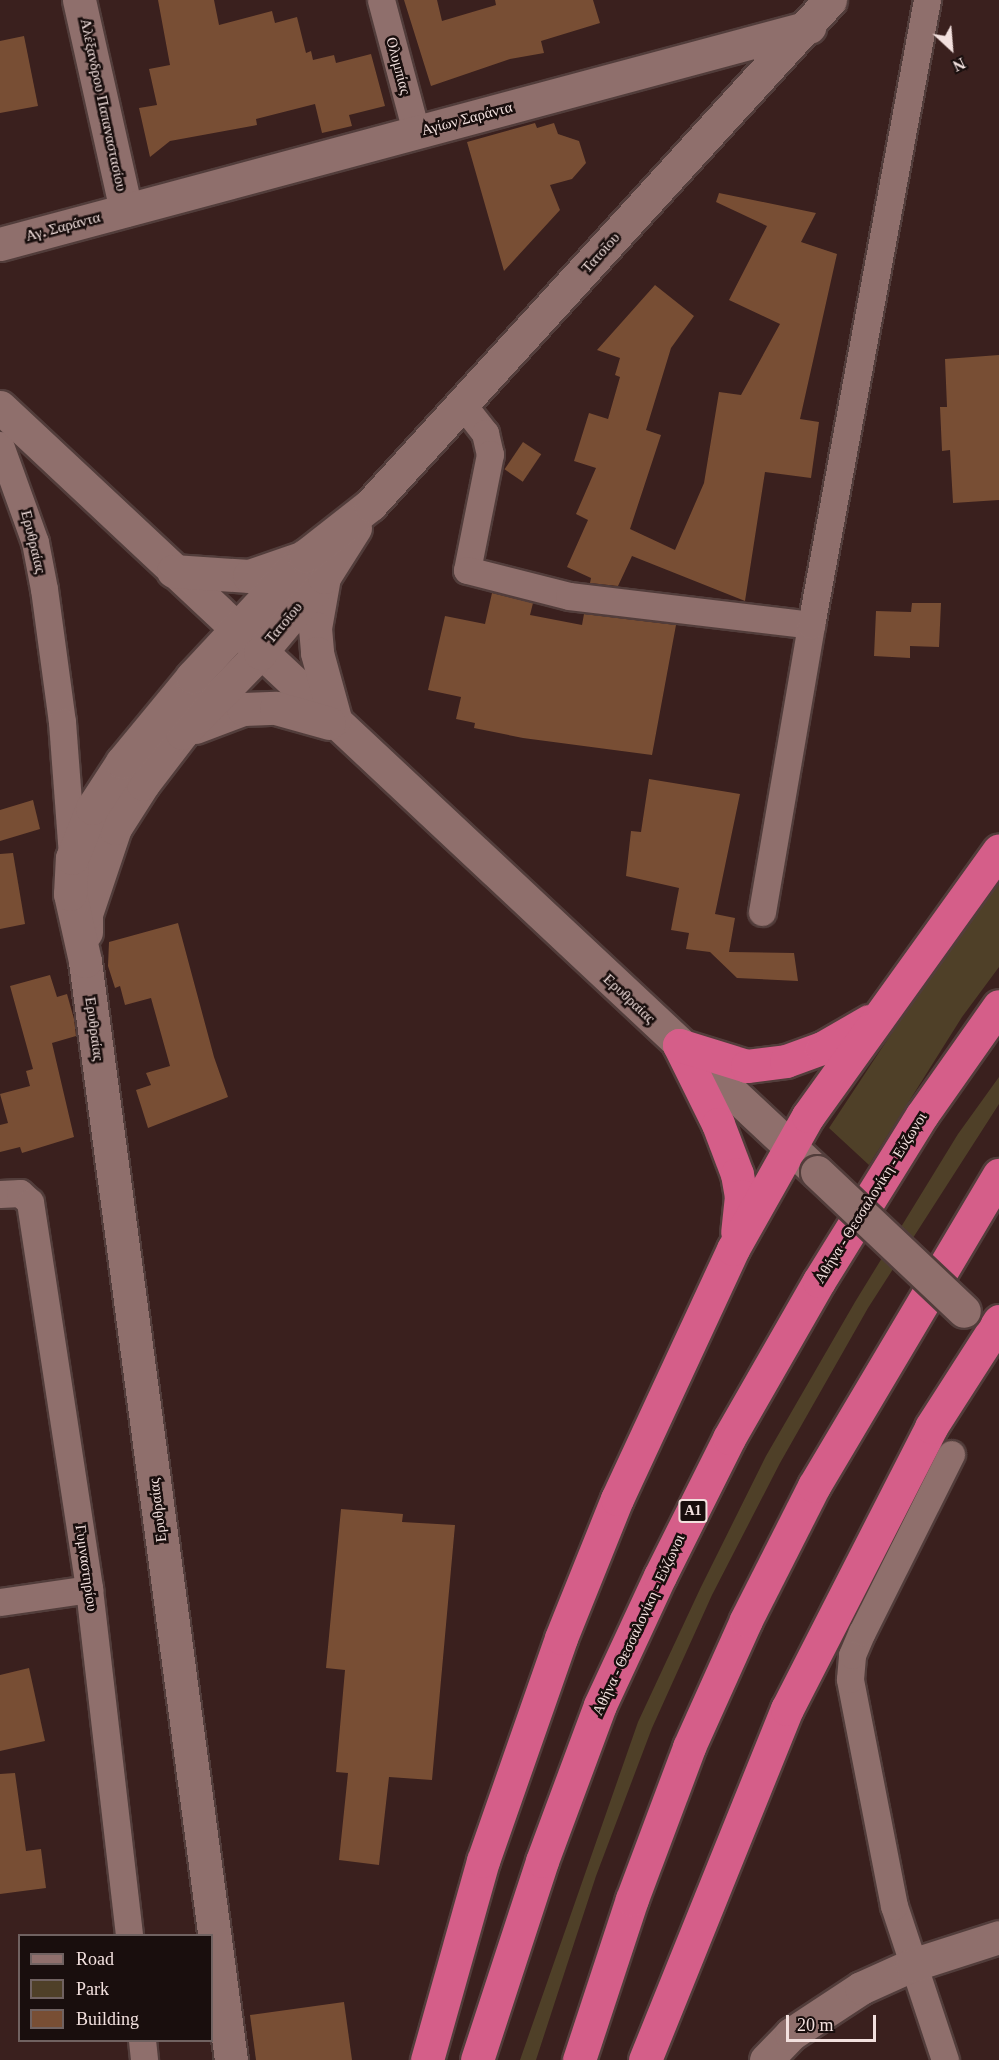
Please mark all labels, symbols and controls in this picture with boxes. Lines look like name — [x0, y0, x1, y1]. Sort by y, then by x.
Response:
street label: Αλέξανδρου Παπαναστασίου — [76, 17, 130, 193]
north arrow — [921, 18, 981, 78]
street label: Ολυμπίας — [382, 35, 414, 97]
text: N — [950, 54, 968, 75]
street label: Αγίων Σαράντα — [420, 98, 514, 140]
street label: Αγ. Σαράντα — [24, 208, 102, 246]
street label: Τατοΐου — [578, 229, 624, 277]
street label: Ερυθραίας — [16, 509, 50, 575]
street label: Τατοΐου — [262, 599, 306, 647]
street label: Ερυθραίας — [599, 970, 659, 1028]
street label: Ερυθραίας — [81, 996, 107, 1062]
street label: Αθήνα - Θεσσαλονίκη - Εύζωνοι — [811, 1109, 931, 1287]
street label: Ερυθραίας — [145, 1477, 171, 1543]
road number: Α1 — [678, 1500, 708, 1522]
street label: Γυμναστηρίου — [71, 1524, 101, 1612]
street label: Αθήνα - Θεσσαλονίκη - Εύζωνοι — [589, 1531, 689, 1719]
legend — [18, 1934, 213, 2042]
text: Road — [76, 1949, 114, 1969]
text: Park — [76, 1979, 109, 1999]
scale bar — [789, 2003, 879, 2041]
text: Building — [76, 2009, 139, 2029]
text: 20 m — [797, 2015, 834, 2035]

